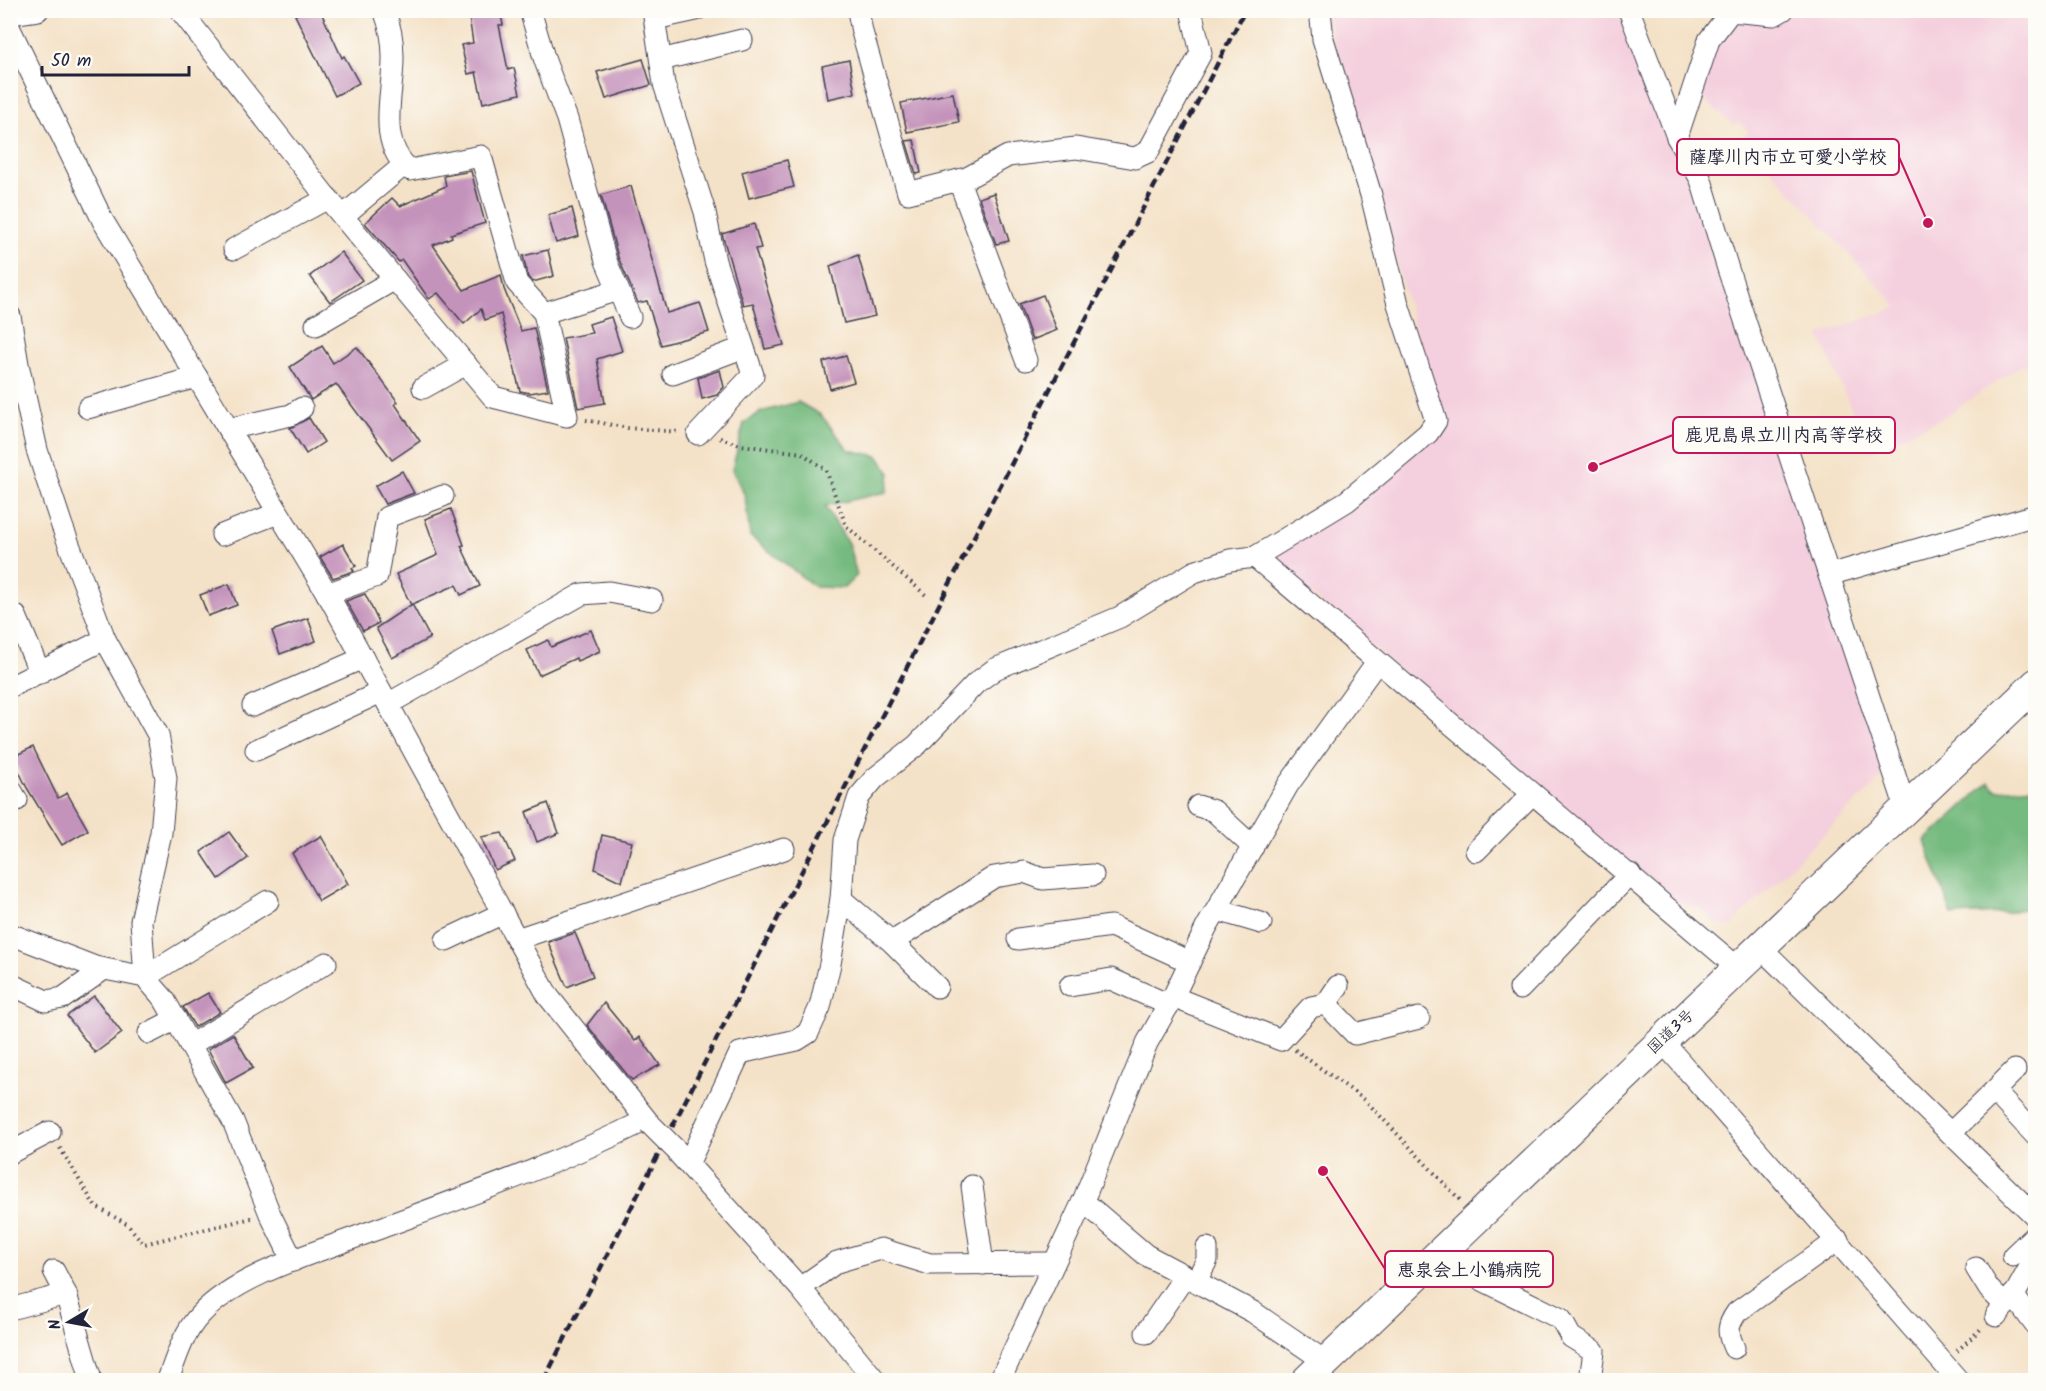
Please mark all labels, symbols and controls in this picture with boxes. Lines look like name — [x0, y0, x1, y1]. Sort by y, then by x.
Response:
scale bar — [42, 39, 189, 77]
text: 50 m — [51, 47, 91, 76]
callout: 薩摩川内市立可愛小学校 — [1677, 139, 1899, 175]
text: 薩摩川内市立可愛小学校 — [1689, 144, 1887, 173]
callout: 鹿児島県立川内高等学校 — [1673, 417, 1895, 453]
text: 鹿児島県立川内高等学校 — [1685, 422, 1883, 451]
street label: 国道3号 — [1642, 1003, 1700, 1061]
callout: 恵泉会上小鶴病院 — [1385, 1251, 1553, 1287]
text: 恵泉会上小鶴病院 — [1397, 1257, 1541, 1286]
north arrow — [39, 1292, 99, 1352]
text: N — [43, 1317, 69, 1331]

